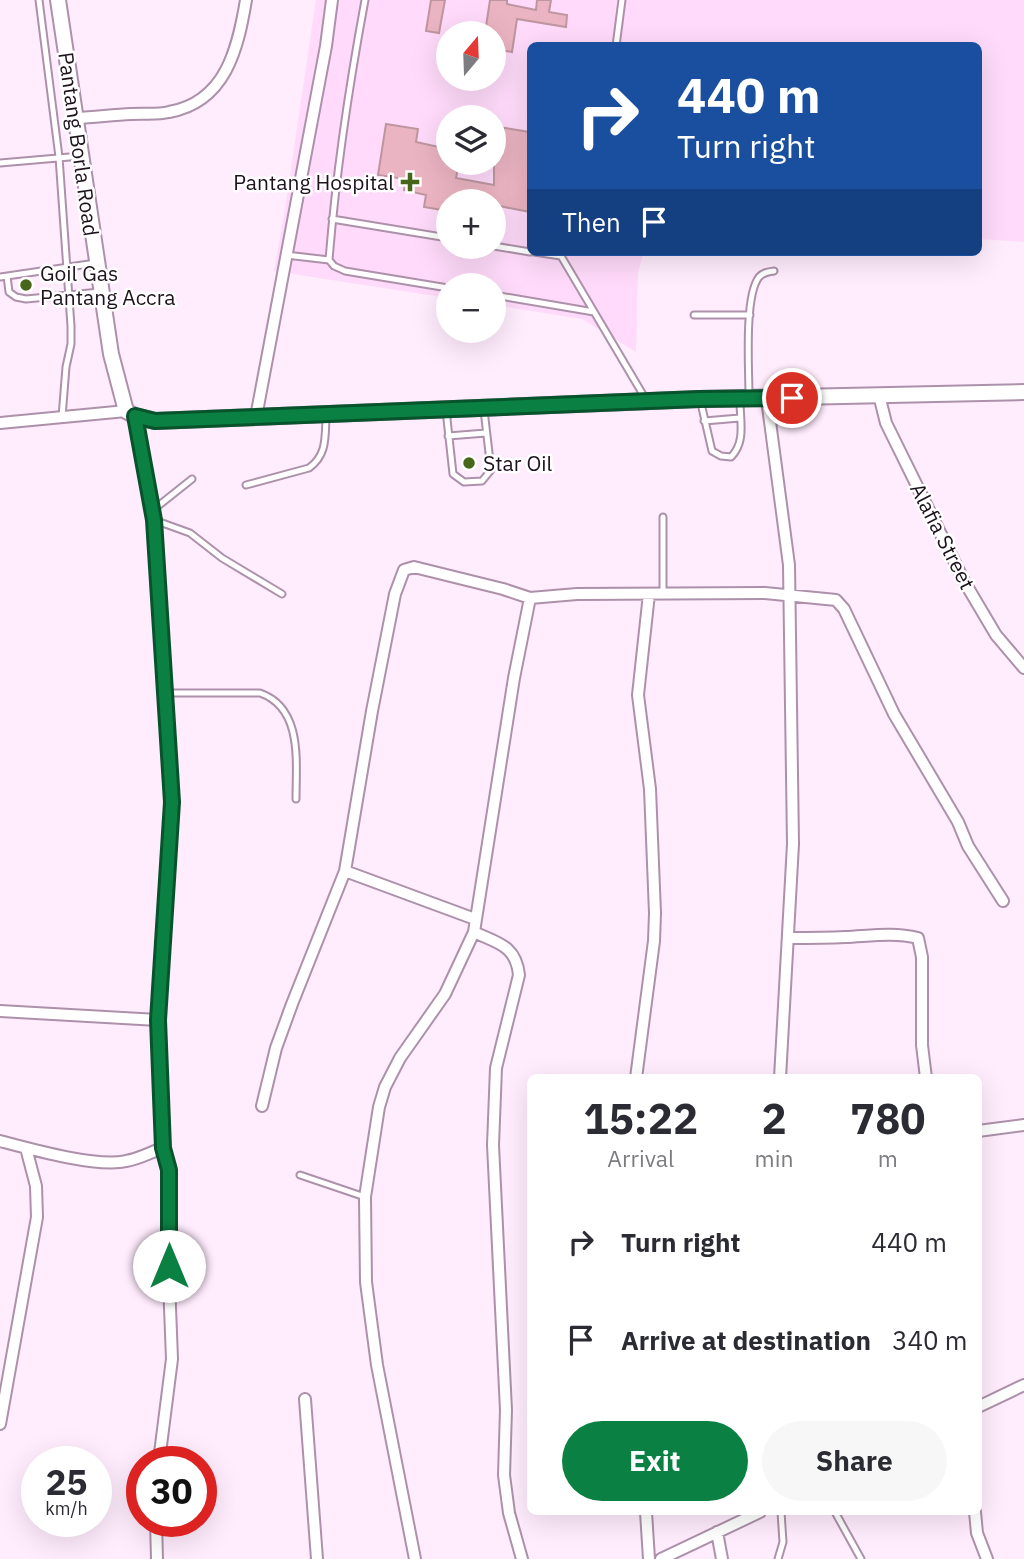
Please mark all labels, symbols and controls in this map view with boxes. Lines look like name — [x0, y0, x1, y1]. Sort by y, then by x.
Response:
north arrow — [436, 21, 506, 91]
map controls — [436, 21, 506, 343]
street label: Pantang Borla Road — [52, 50, 106, 238]
text: 440 m — [677, 63, 821, 126]
icon: right — [562, 70, 653, 161]
button: layers — [436, 105, 506, 175]
text: Turn right — [677, 125, 815, 167]
place label: Pantang Hospital — [233, 168, 394, 196]
marker: Pantang Hospital — [400, 172, 420, 192]
button: + — [436, 189, 506, 259]
icon: arrive — [635, 203, 673, 241]
text: Then — [562, 205, 621, 239]
place label: Goil Gas Pantang Accra — [40, 259, 176, 311]
button: − — [436, 273, 506, 343]
marker: Goil Gas Pantang Accra — [18, 277, 34, 293]
pin — [762, 368, 822, 428]
icon: arrive — [773, 379, 811, 417]
place label: Star Oil — [483, 449, 553, 477]
marker: Star Oil — [461, 455, 477, 471]
street label: Alafia Street — [904, 478, 982, 594]
text: 15:22 — [583, 1091, 698, 1146]
text: 2 — [761, 1091, 787, 1146]
text: 780 — [850, 1091, 926, 1146]
text: Arrival — [607, 1143, 674, 1173]
text: min — [755, 1143, 793, 1173]
text: m — [878, 1143, 898, 1173]
icon: right — [562, 1223, 600, 1261]
text: Turn right — [621, 1225, 740, 1259]
text: 440 m — [871, 1225, 947, 1259]
position arrow — [132, 1229, 206, 1303]
icon: arrive — [562, 1321, 600, 1359]
text: Arrive at destination — [621, 1323, 871, 1357]
text: 340 m — [892, 1323, 968, 1357]
button: Exit — [562, 1421, 748, 1501]
button: Share — [762, 1421, 947, 1501]
speed limit sign: 30 — [126, 1446, 217, 1537]
text: 25 — [45, 1459, 88, 1505]
text: km/h — [45, 1497, 88, 1520]

